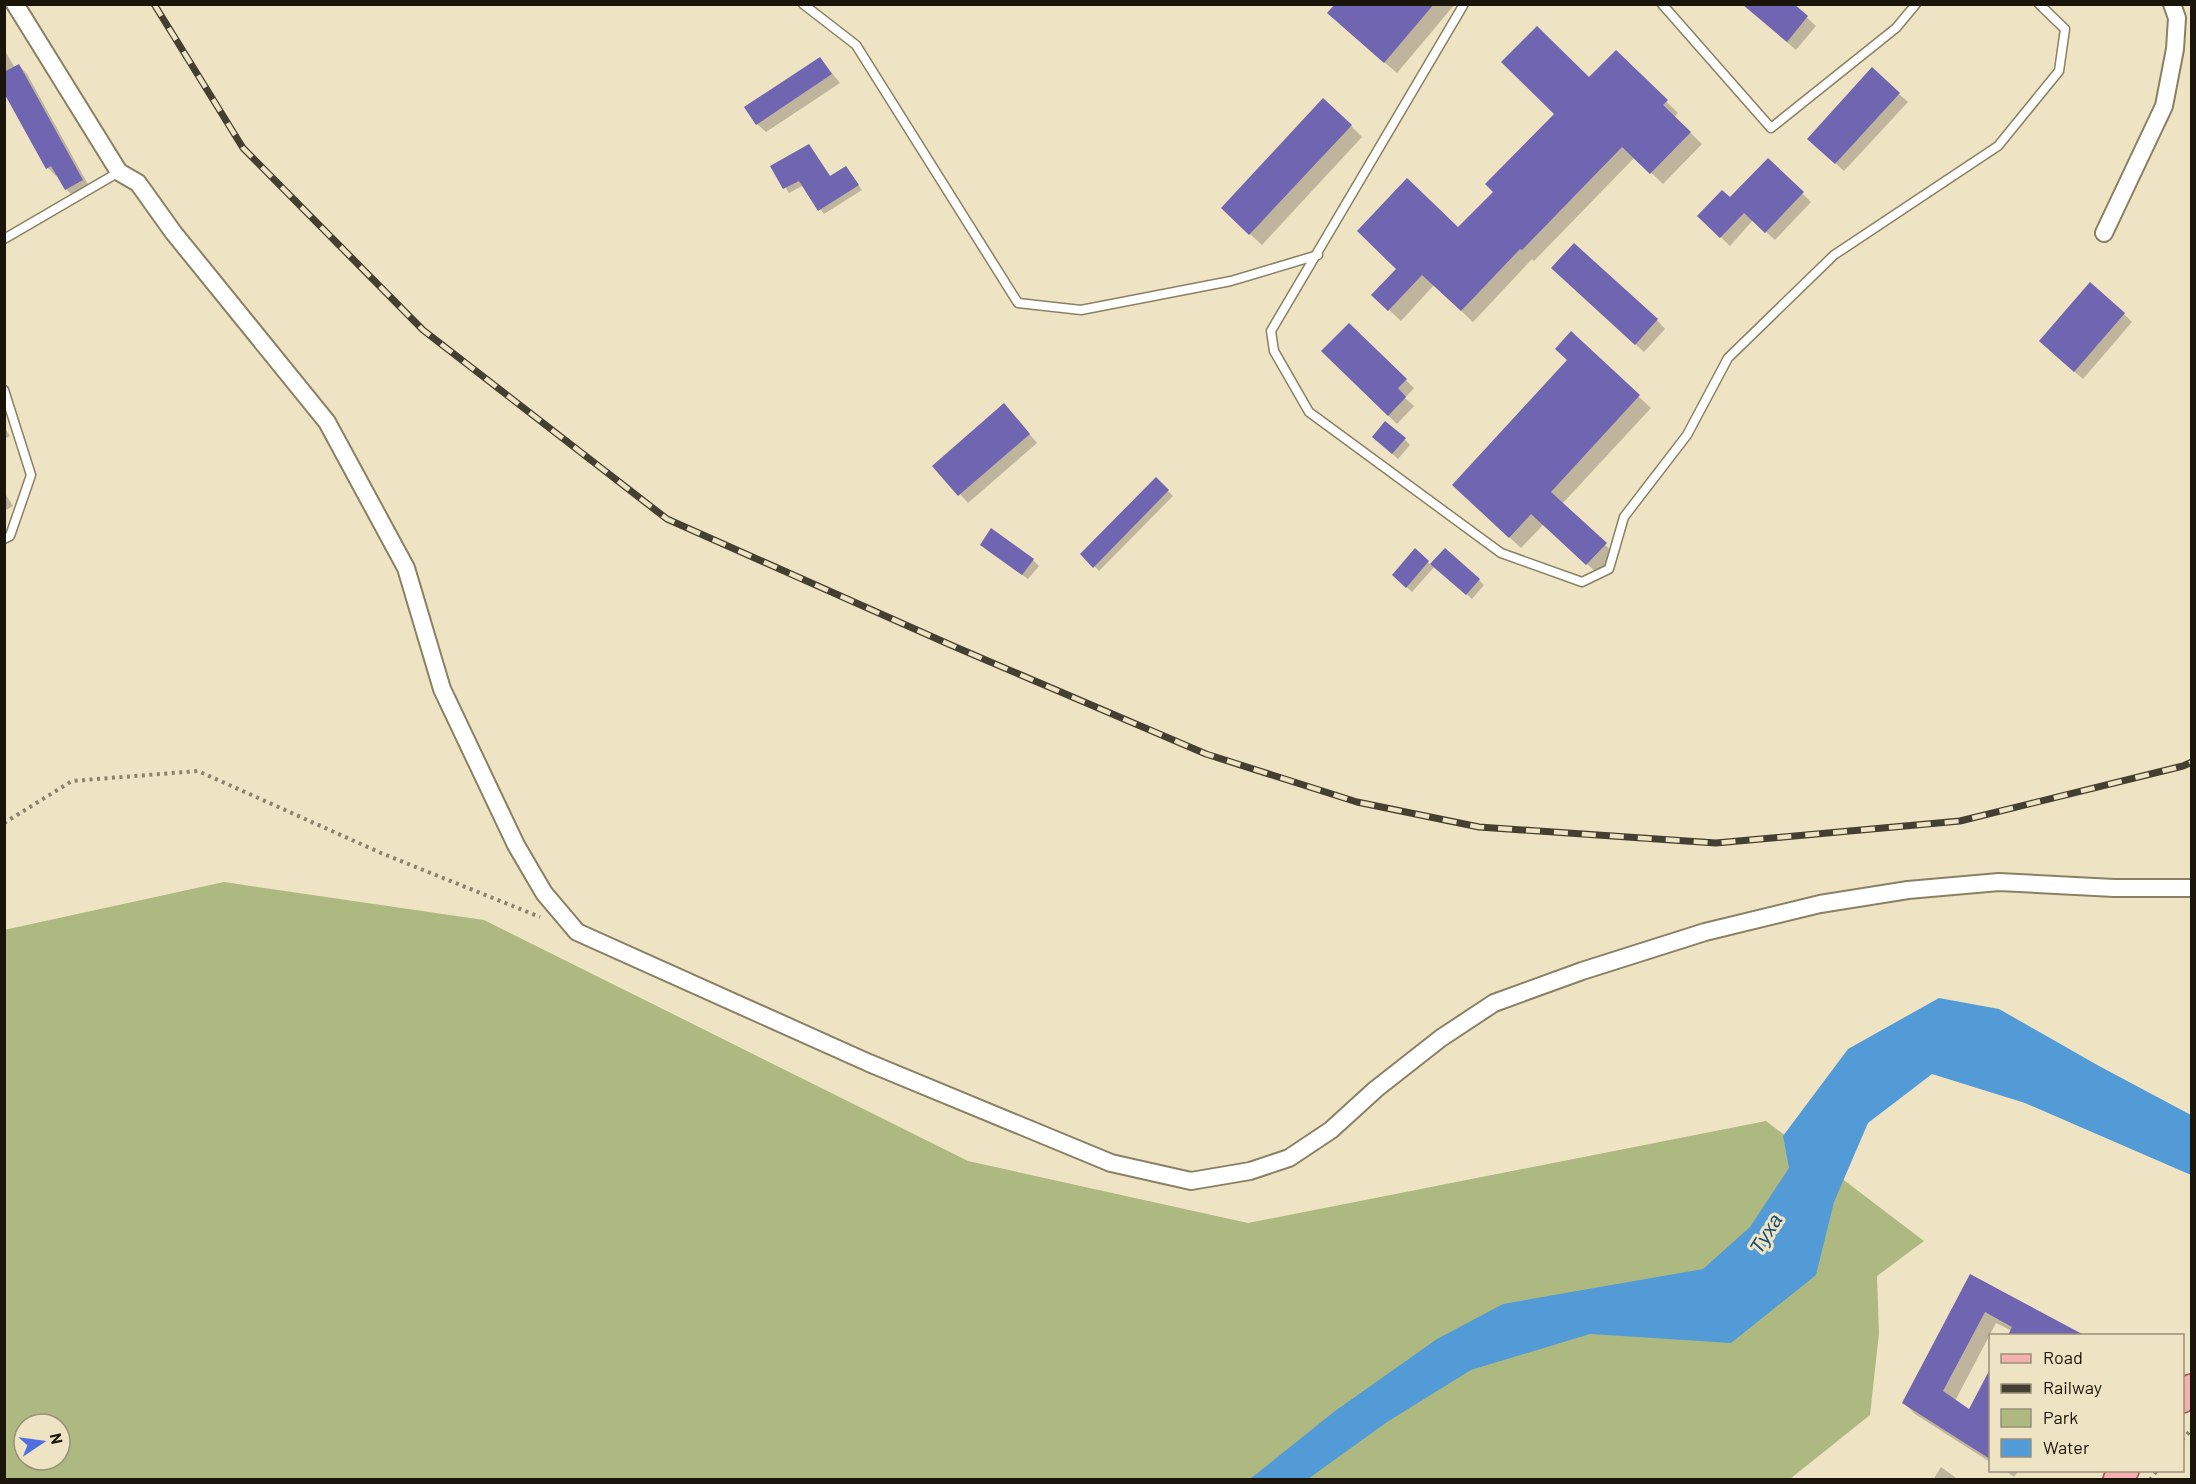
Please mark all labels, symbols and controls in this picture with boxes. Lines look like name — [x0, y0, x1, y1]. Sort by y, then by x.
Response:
water label: Туха — [1744, 1209, 1786, 1257]
legend — [1989, 1334, 2184, 1472]
text: Road — [2043, 1346, 2083, 1368]
text: Railway — [2043, 1376, 2102, 1398]
text: Park — [2043, 1406, 2078, 1428]
north arrow — [12, 1412, 72, 1472]
text: N — [47, 1431, 68, 1446]
text: Water — [2043, 1436, 2090, 1458]

